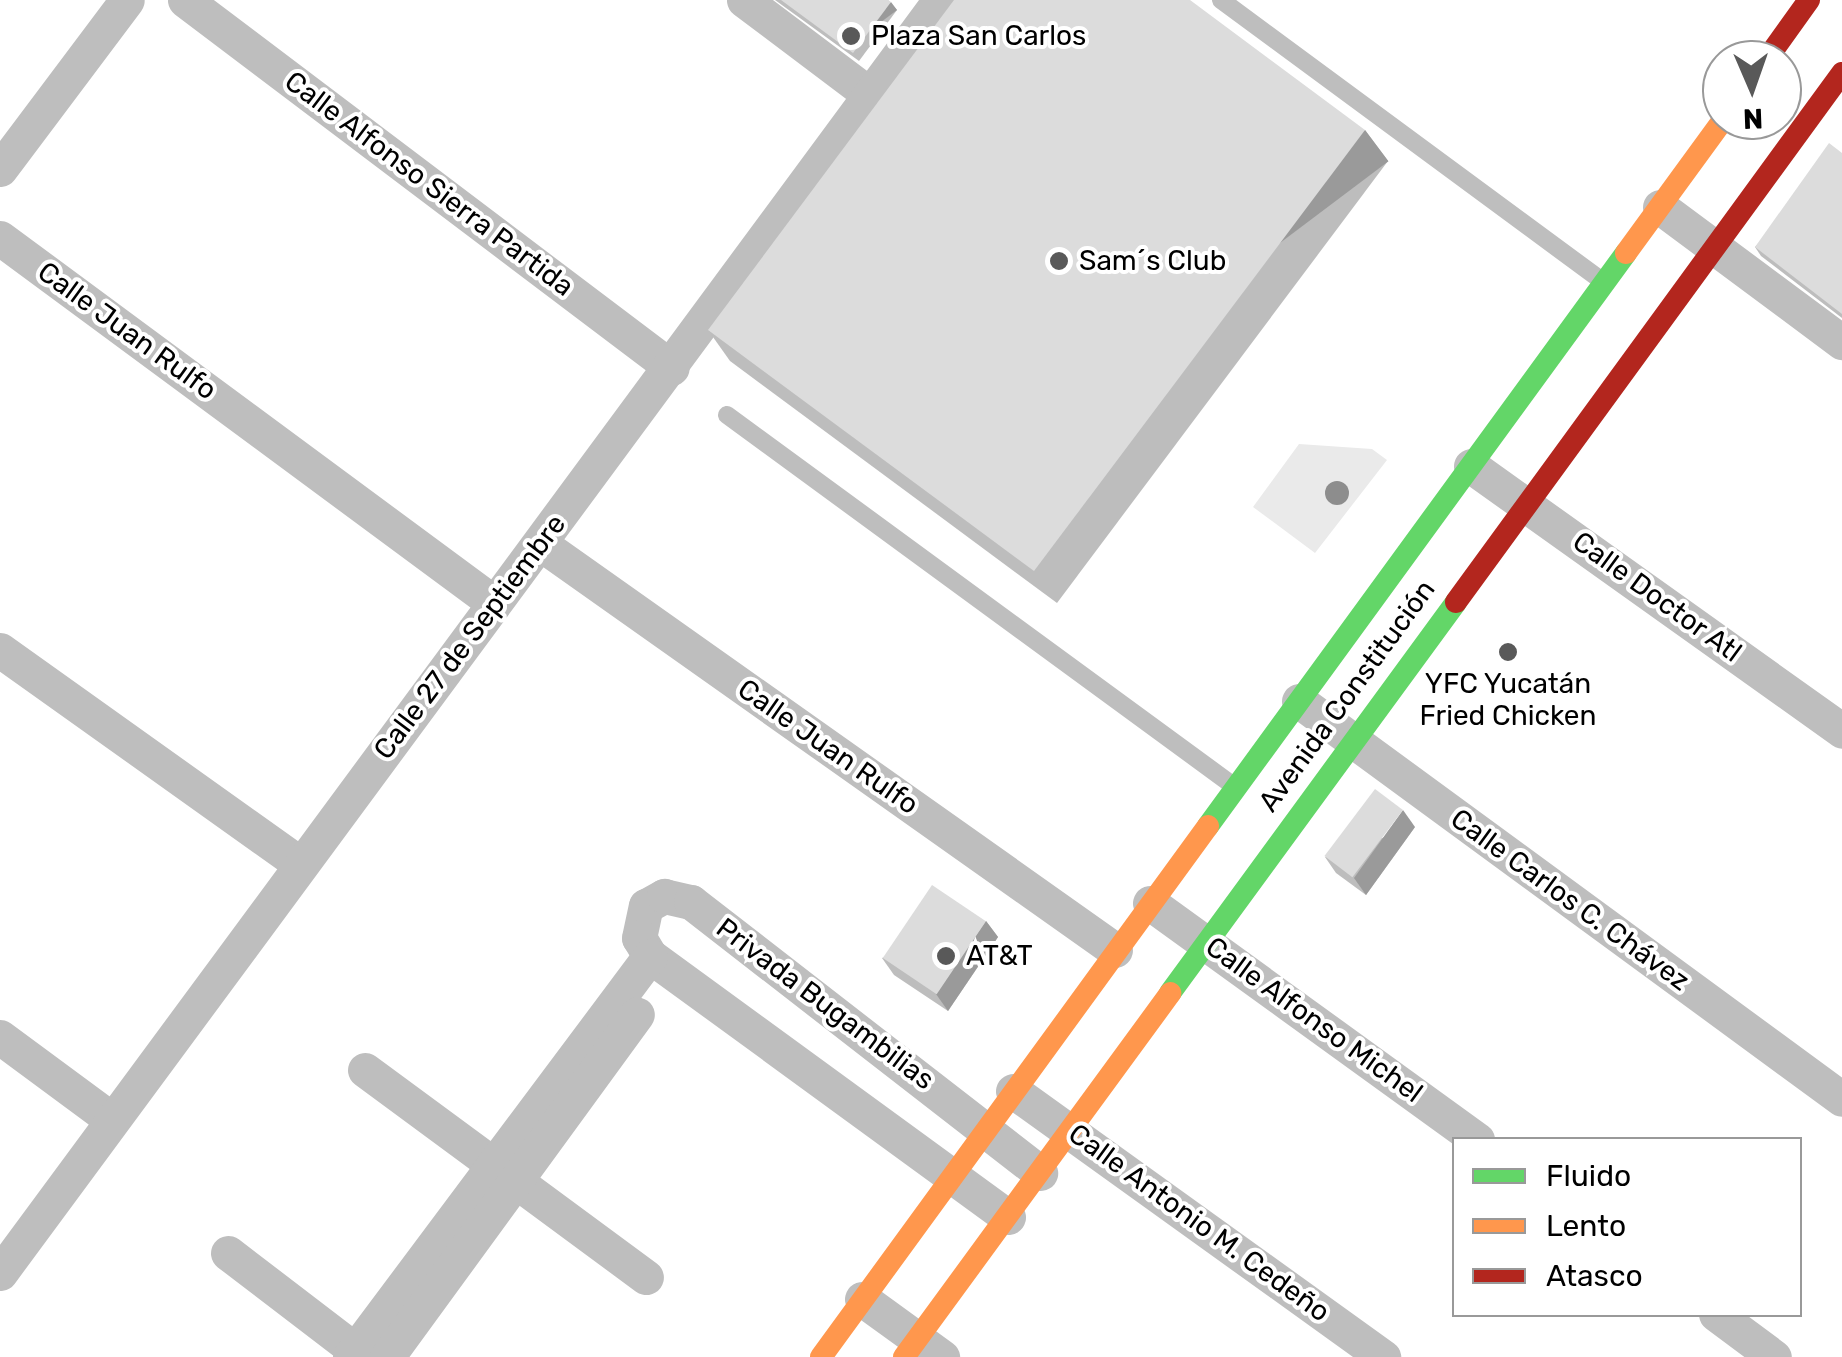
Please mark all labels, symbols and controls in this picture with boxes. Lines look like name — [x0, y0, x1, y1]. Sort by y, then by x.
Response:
place label: Plaza San Carlos — [871, 19, 1086, 53]
marker: Plaza San Carlos — [840, 25, 862, 47]
north arrow — [1702, 40, 1802, 140]
street label: Calle Alfonso Sierra Partida — [278, 64, 580, 304]
text: N — [1742, 102, 1764, 135]
place label: Sam´s Club — [1079, 244, 1226, 278]
marker: Sam´s Club — [1048, 250, 1070, 272]
street label: Calle Juan Rulfo — [31, 255, 223, 407]
street label: Calle 27 de Septiembre — [367, 508, 573, 766]
street label: Calle Doctor Atl — [1566, 524, 1748, 670]
street label: Avenida Constitución — [1252, 574, 1442, 818]
marker: YFC Yucatán Fried Chicken — [1497, 641, 1519, 663]
place label: YFC Yucatán Fried Chicken — [1420, 667, 1596, 733]
street label: Calle Juan Rulfo — [731, 672, 925, 822]
street label: Calle Carlos C. Chávez — [1444, 802, 1696, 998]
street label: Privada Bugambilias — [709, 911, 941, 1097]
street label: Calle Alfonso Michel — [1199, 930, 1429, 1110]
place label: AT&T — [966, 939, 1033, 973]
marker: AT&T — [935, 945, 957, 967]
street label: Calle Antonio M. Cedeño — [1062, 1117, 1336, 1329]
legend — [1452, 1137, 1802, 1317]
text: Fluido — [1546, 1158, 1631, 1194]
text: Lento — [1546, 1208, 1626, 1244]
text: Atasco — [1546, 1258, 1643, 1294]

